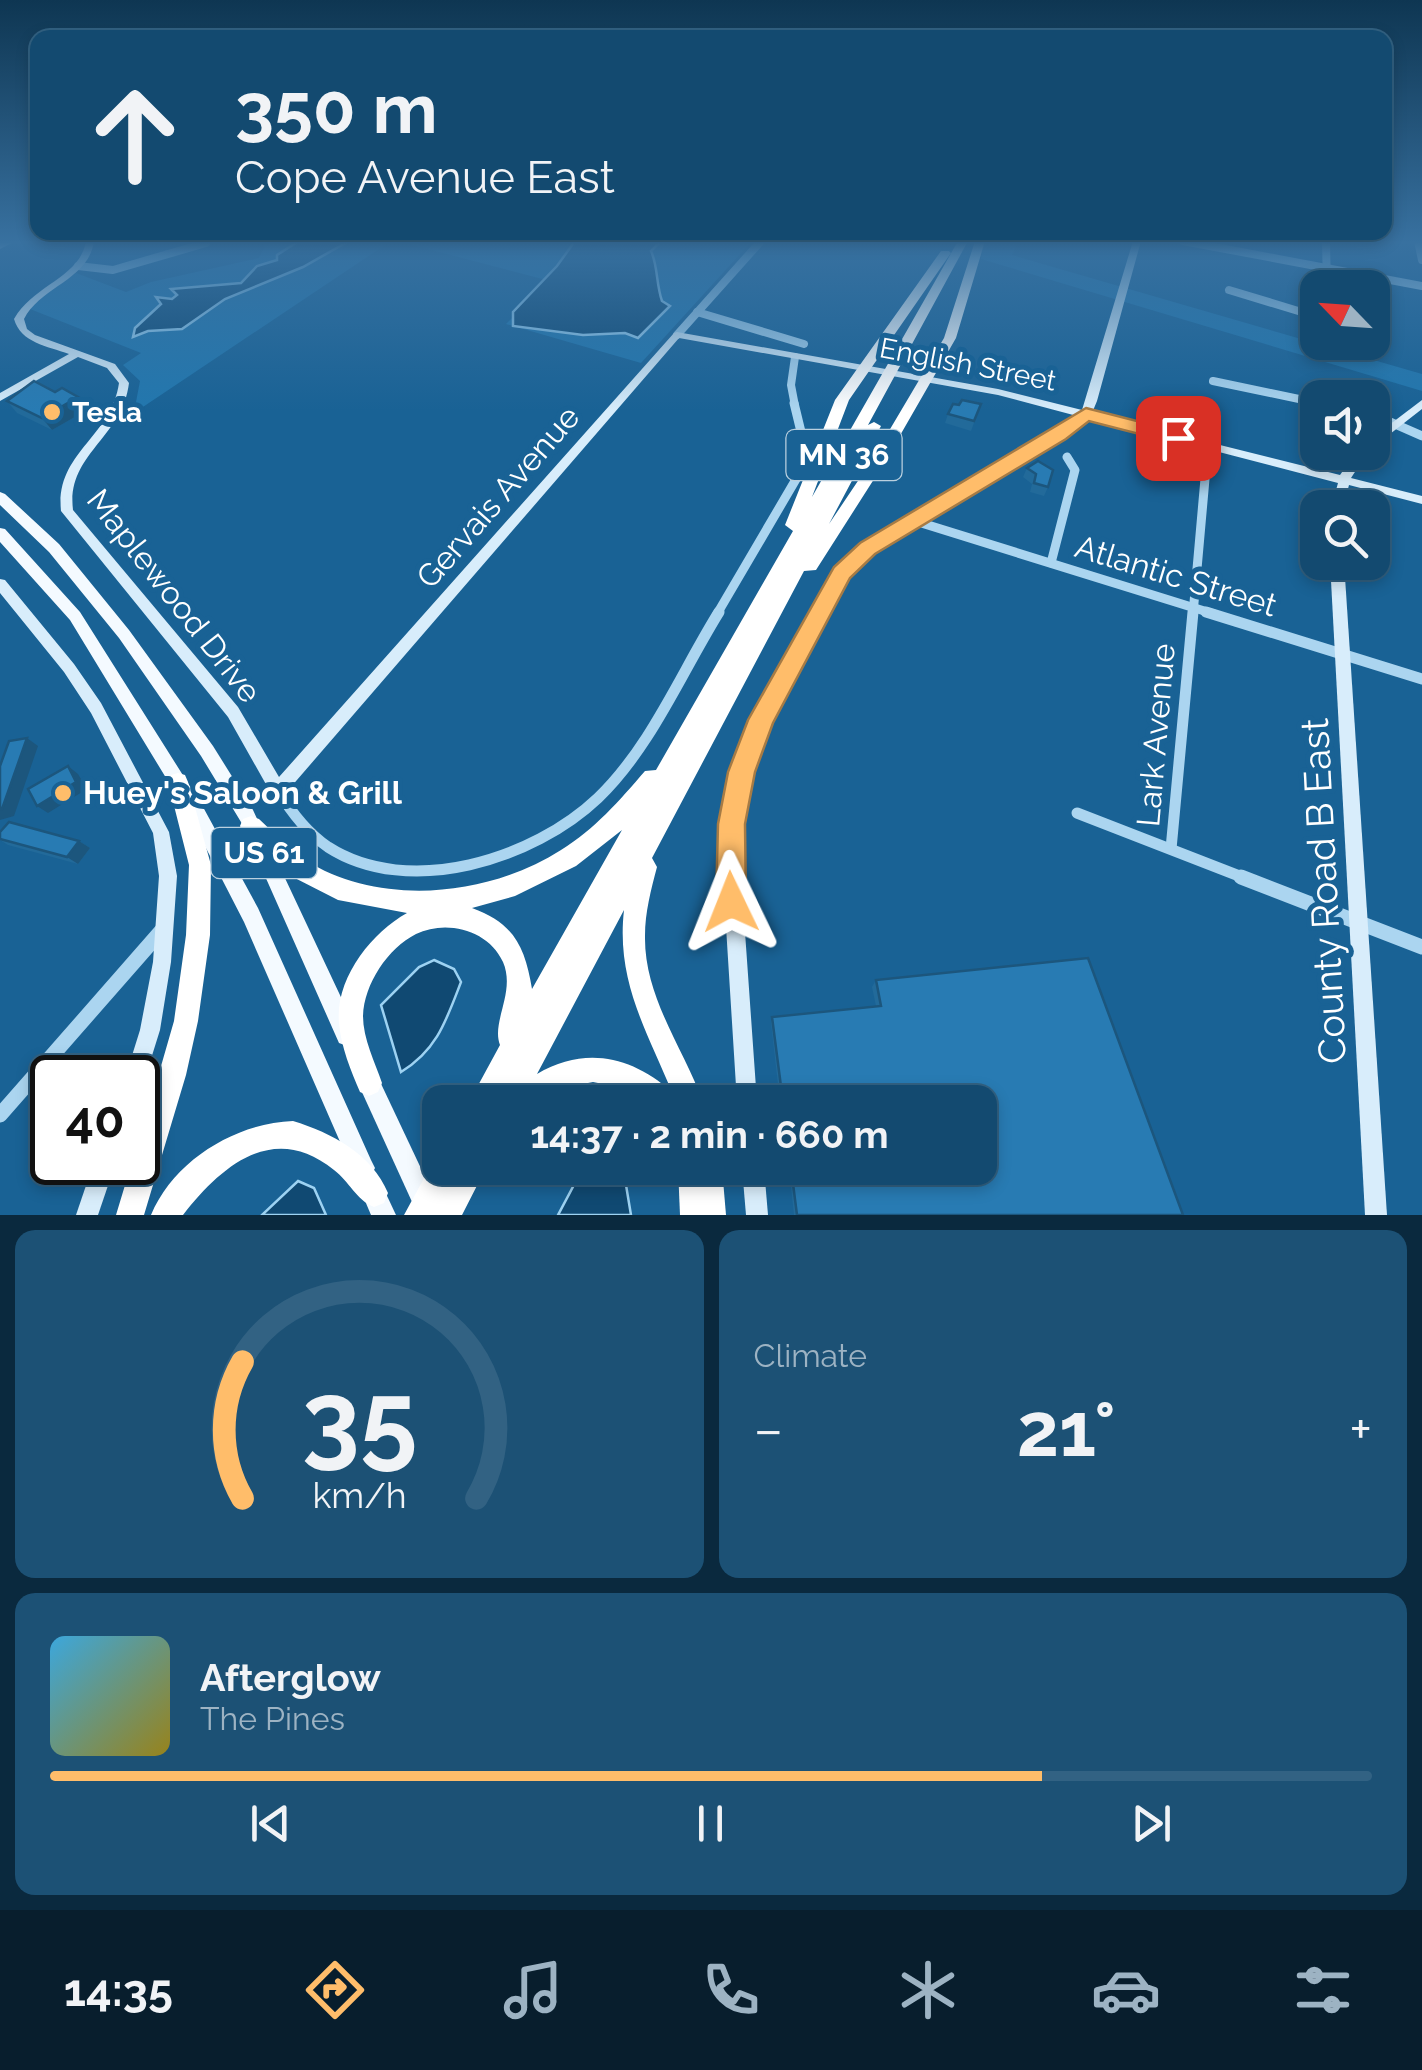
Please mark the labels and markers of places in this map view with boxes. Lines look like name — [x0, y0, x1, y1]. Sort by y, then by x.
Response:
place label: Tesla — [72, 396, 142, 429]
pin — [1136, 396, 1221, 481]
marker: Tesla — [41, 401, 63, 423]
place label: Huey's Saloon & Grill — [83, 774, 403, 811]
marker: Huey's Saloon & Grill — [52, 782, 74, 804]

